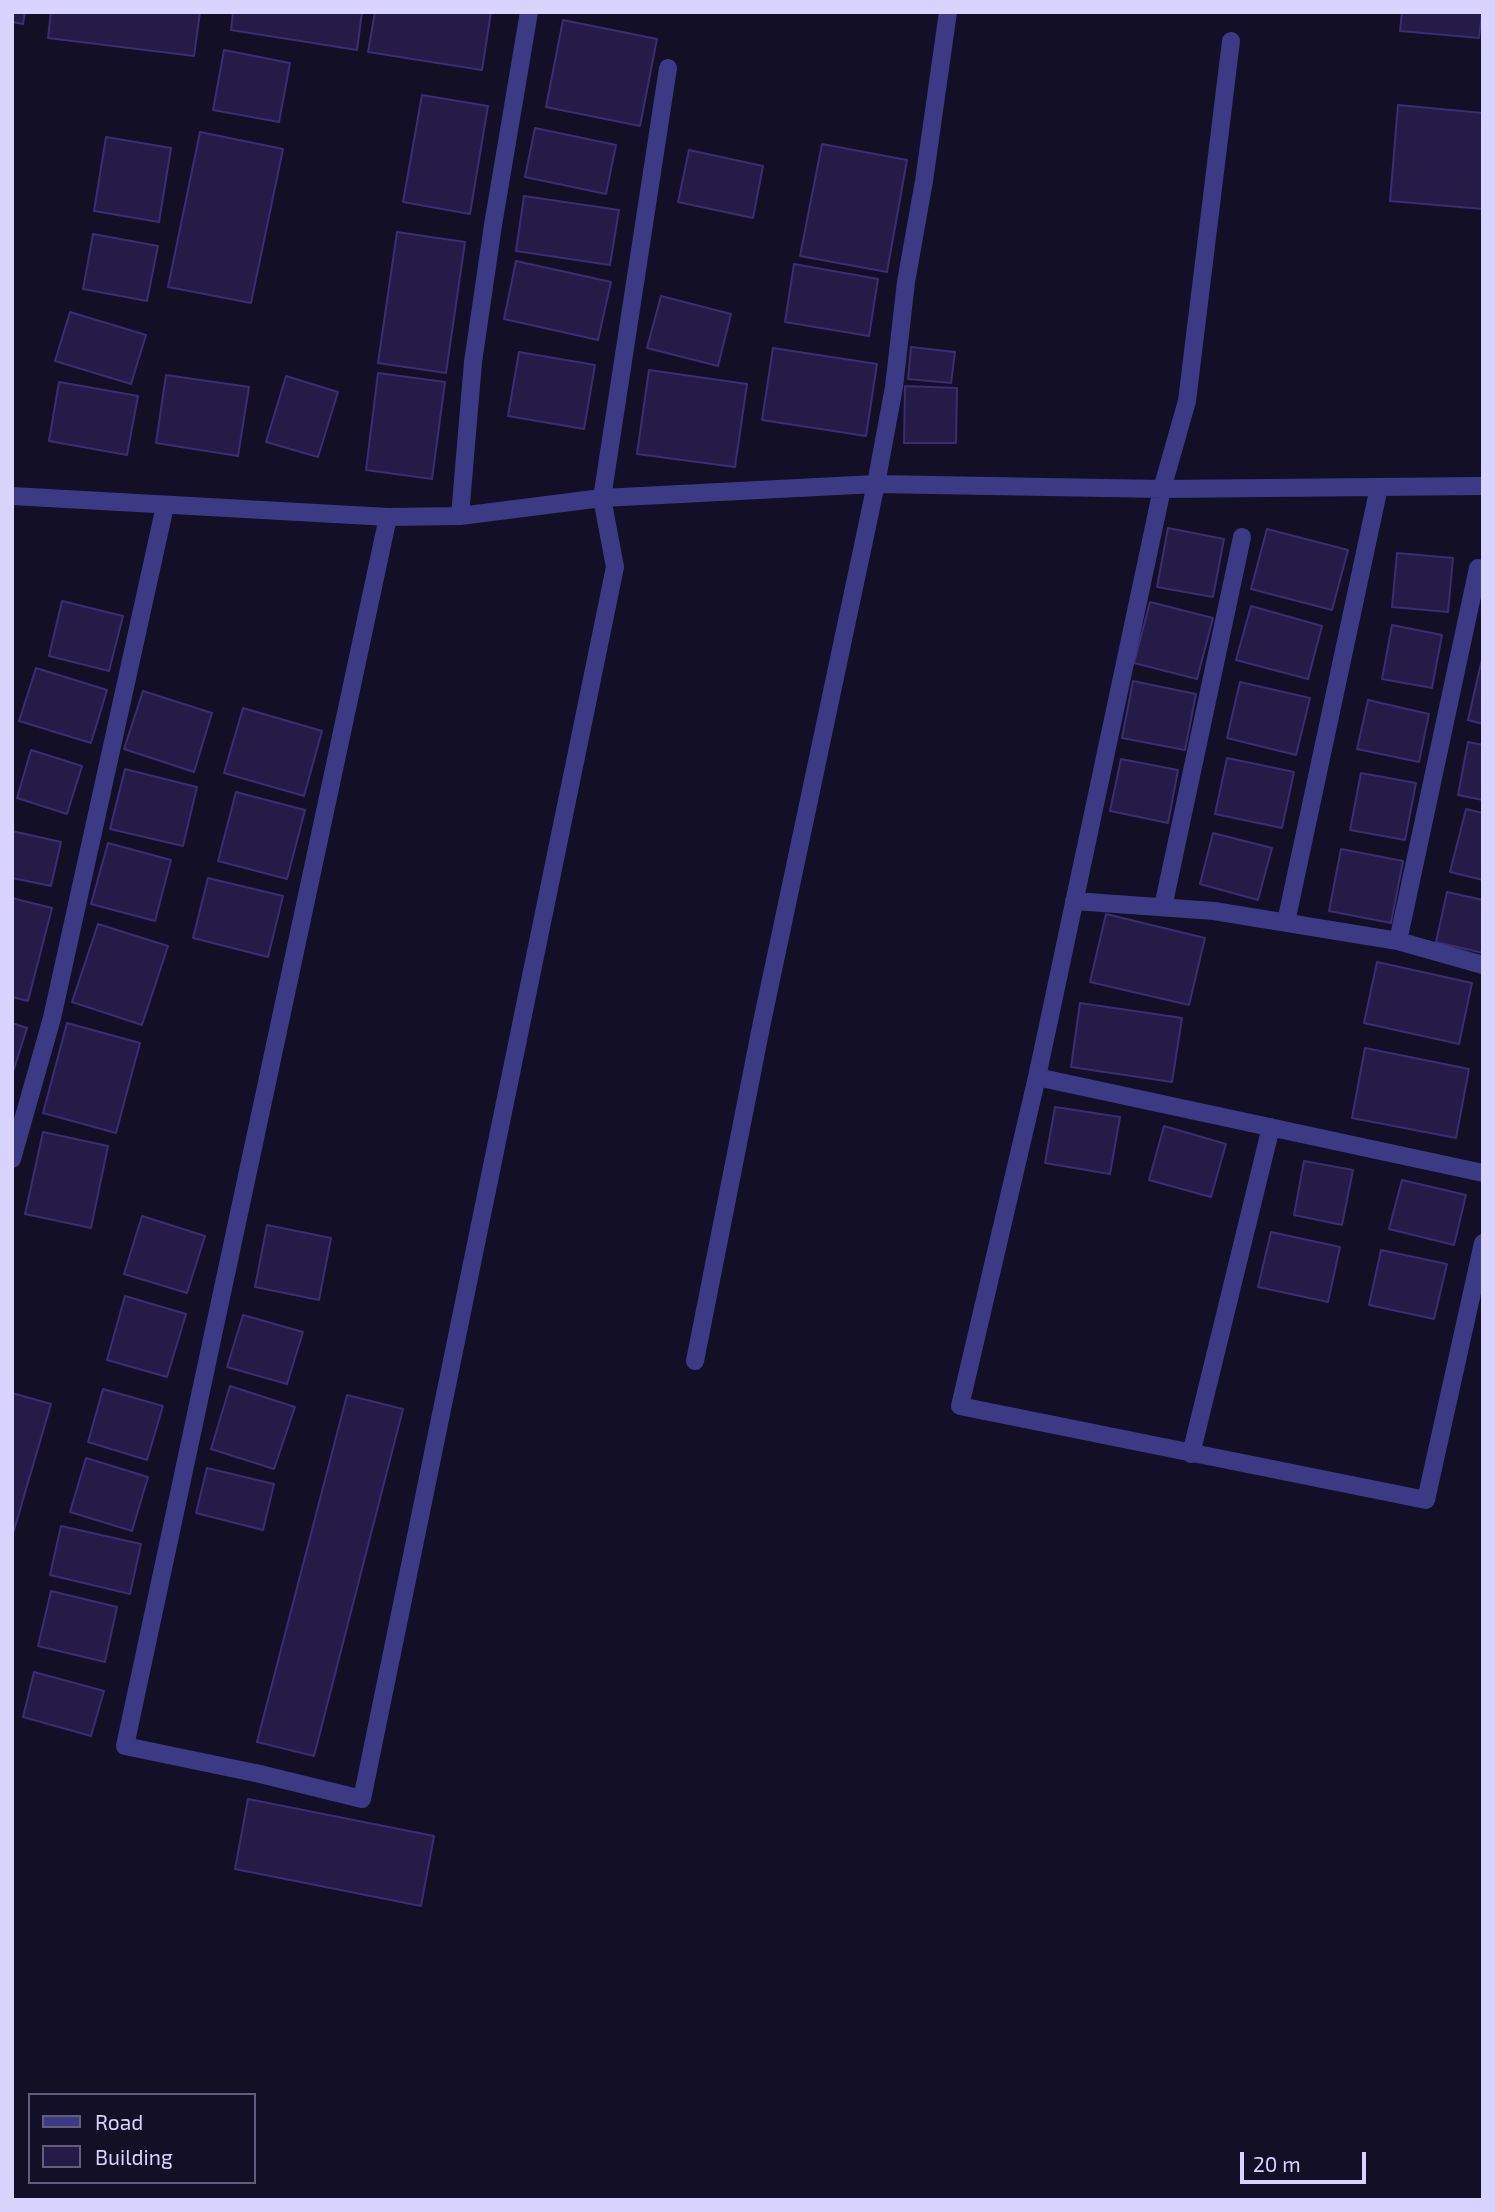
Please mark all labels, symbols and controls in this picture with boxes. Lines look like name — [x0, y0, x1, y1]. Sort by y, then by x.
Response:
legend — [28, 2093, 256, 2184]
text: Road — [95, 2109, 143, 2134]
scale bar — [1243, 2138, 1369, 2182]
text: Building — [95, 2144, 173, 2169]
text: 20 m — [1253, 2151, 1301, 2176]

